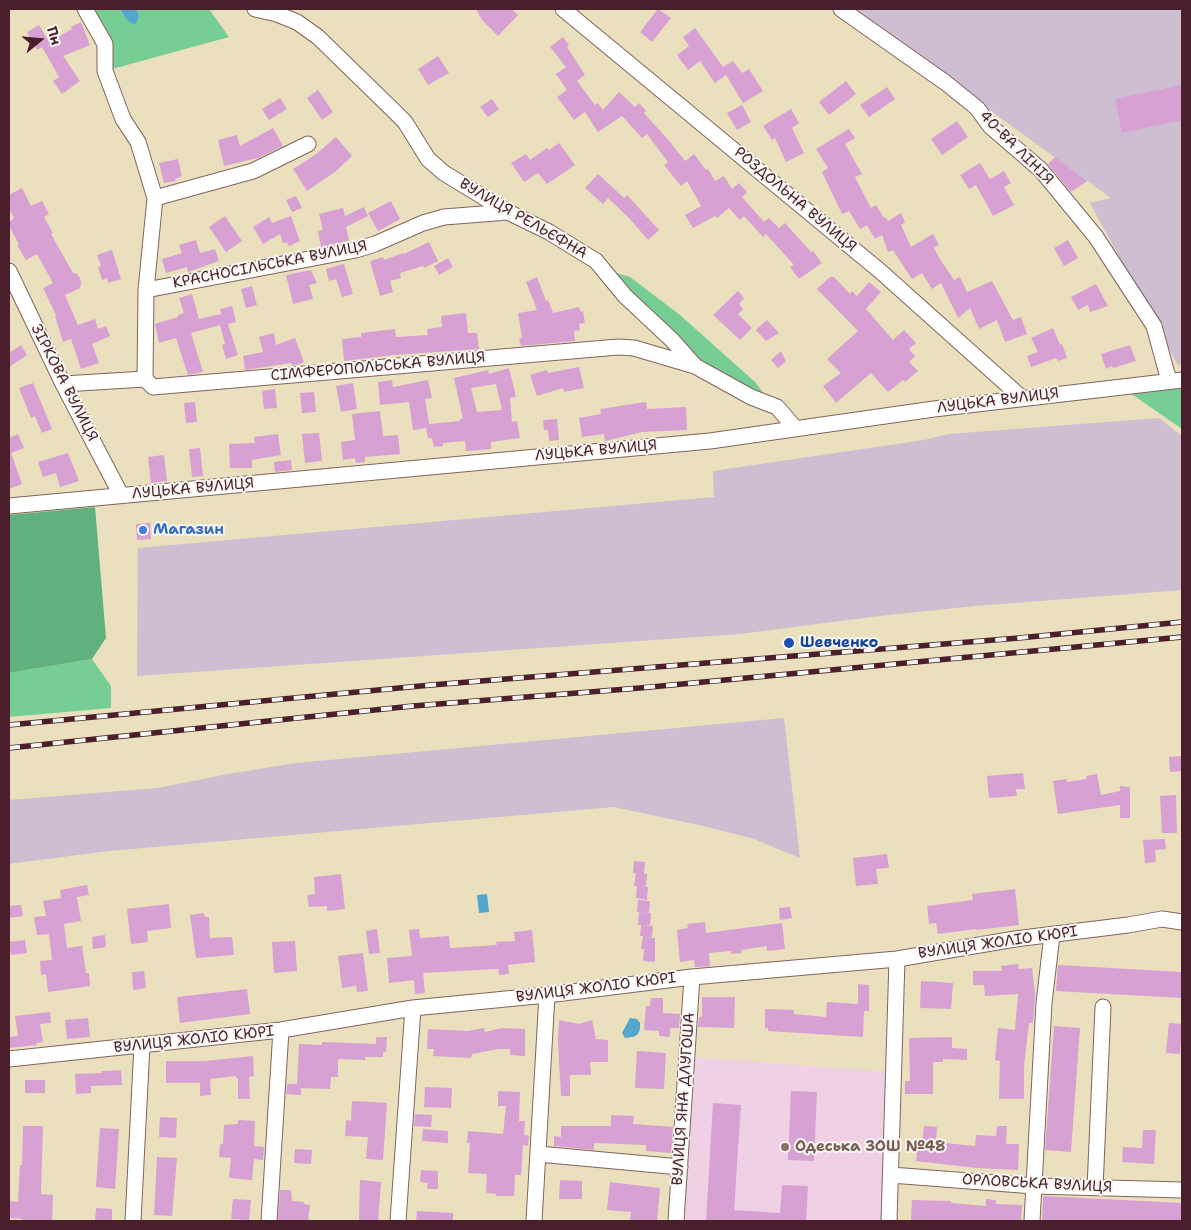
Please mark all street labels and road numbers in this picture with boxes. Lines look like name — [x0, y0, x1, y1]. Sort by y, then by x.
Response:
street label: 40-ВА ЛІНІЯ — [975, 107, 1057, 189]
street label: РОЗДОЛЬНА ВУЛИЦЯ — [730, 144, 860, 256]
street label: ВУЛИЦЯ РЕЛЬЄФНА — [456, 175, 590, 263]
street label: КРАСНОСІЛЬСЬКА ВУЛИЦЯ — [171, 237, 369, 293]
street label: ЗІРКОВА ВУЛИЦЯ — [27, 321, 101, 445]
street label: СІМФЕРОПОЛЬСЬКА ВУЛИЦЯ — [270, 349, 486, 385]
street label: ЛУЦЬКА ВУЛИЦЯ — [936, 385, 1060, 417]
street label: ЛУЦЬКА ВУЛИЦЯ — [534, 437, 658, 465]
street label: ЛУЦЬКА ВУЛИЦЯ — [131, 475, 255, 503]
street label: ВУЛИЦЯ ЖОЛІО КЮРІ — [917, 923, 1079, 963]
street label: ВУЛИЦЯ ЖОЛІО КЮРІ — [515, 969, 677, 1007]
street label: ВУЛИЦЯ ЯНА ДЛУГОША — [669, 1012, 699, 1186]
street label: ВУЛИЦЯ ЖОЛІО КЮРІ — [113, 1023, 275, 1057]
street label: ОРЛОВСЬКА ВУЛИЦЯ — [961, 1171, 1113, 1197]

